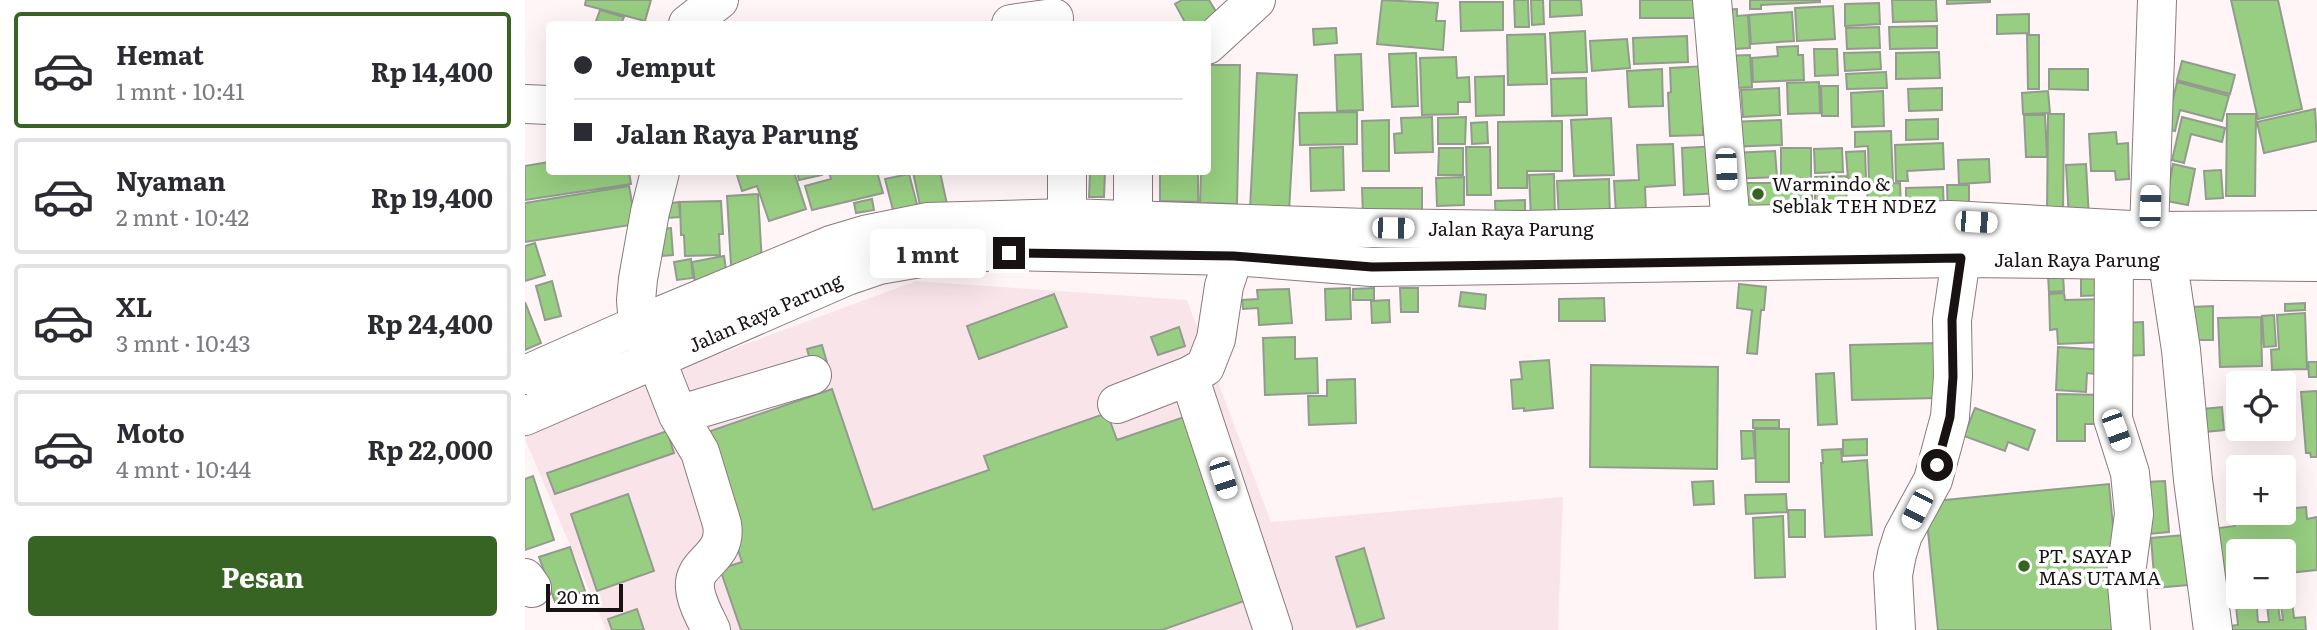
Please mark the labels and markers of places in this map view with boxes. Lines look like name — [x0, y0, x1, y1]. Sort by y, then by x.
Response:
place label: Warmindo & Seblak TEH NDEZ — [1772, 169, 1937, 219]
marker: Warmindo & Seblak TEH NDEZ — [1750, 186, 1766, 202]
place label: PT. SAYAP MAS UTAMA — [2038, 541, 2161, 591]
marker: PT. SAYAP MAS UTAMA — [2016, 558, 2032, 574]

